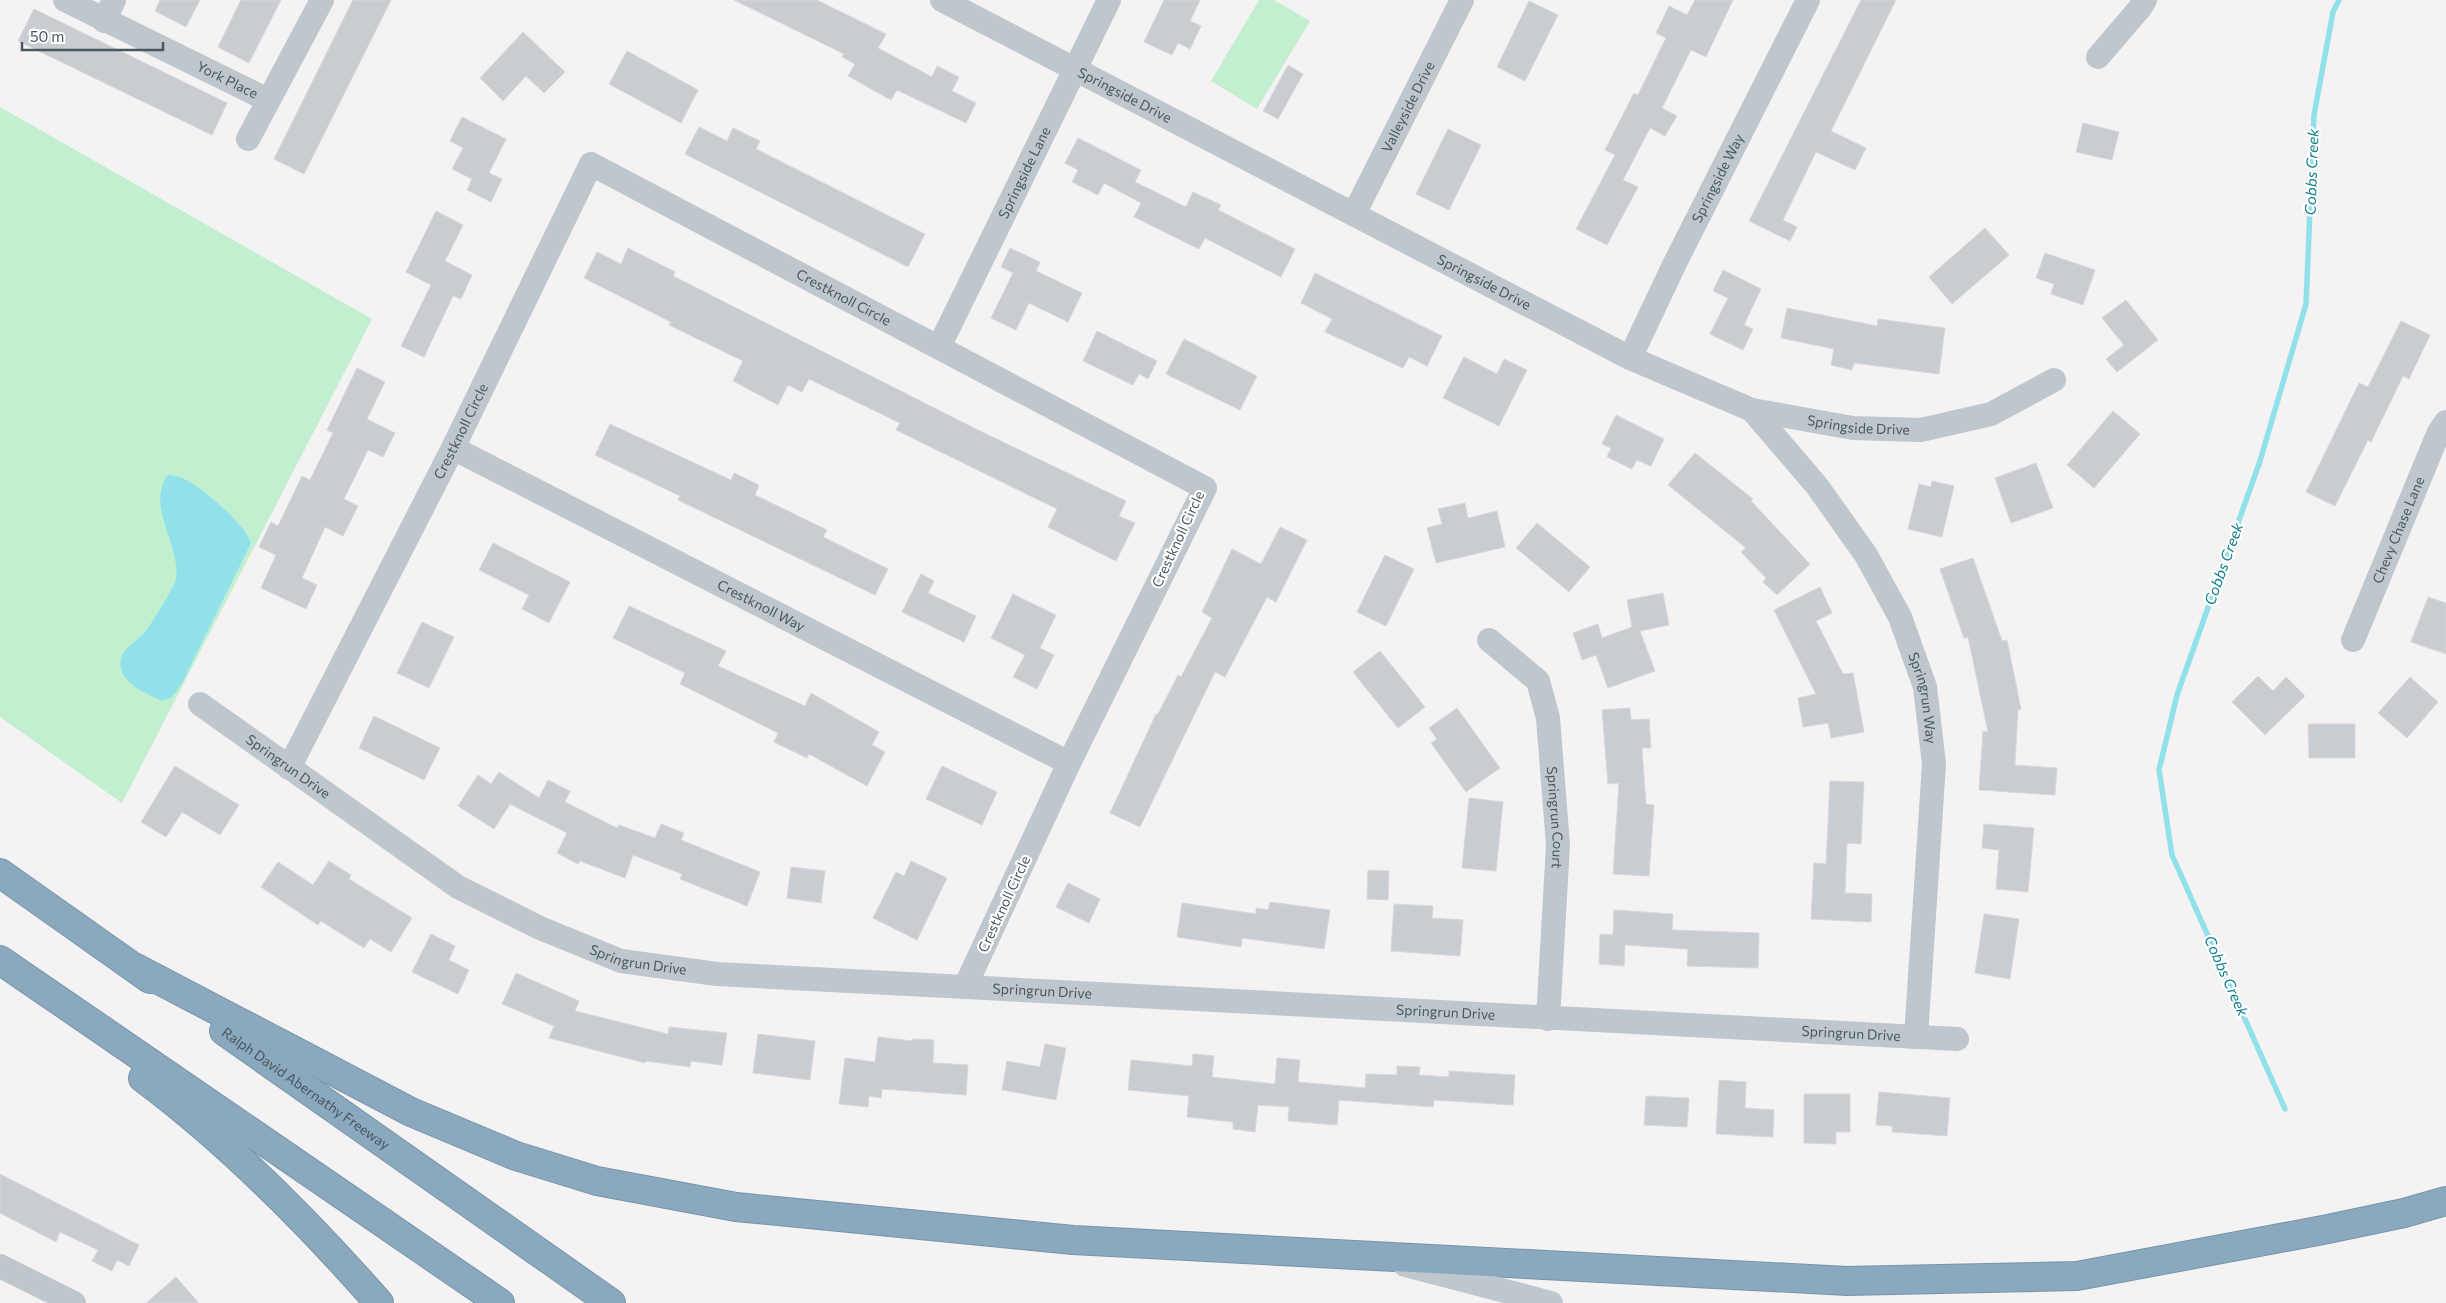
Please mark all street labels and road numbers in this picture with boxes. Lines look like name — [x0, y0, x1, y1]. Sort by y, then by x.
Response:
street label: York Place — [194, 57, 261, 102]
street label: Valleyside Drive — [1378, 58, 1438, 155]
street label: Springside Drive — [1075, 63, 1175, 126]
street label: Springside Lane — [994, 124, 1054, 221]
street label: Springside Way — [1688, 131, 1747, 225]
street label: Springside Drive — [1434, 250, 1534, 313]
street label: Crestknoll Circle — [794, 265, 894, 329]
street label: Crestknoll Circle — [430, 380, 491, 482]
street label: Springside Drive — [1806, 411, 1910, 438]
street label: Chevy Chase Lane — [2368, 474, 2428, 586]
street label: Crestknoll Circle — [1148, 488, 1207, 590]
street label: Crestknoll Way — [715, 576, 808, 635]
street label: Springrun Way — [1905, 650, 1941, 745]
street label: Springrun Drive — [243, 730, 334, 802]
street label: Springrun Court — [1544, 766, 1567, 869]
street label: Crestknoll Circle — [974, 853, 1033, 955]
street label: Springrun Drive — [587, 940, 688, 978]
street label: Springrun Drive — [992, 979, 1092, 1002]
street label: Springrun Drive — [1396, 1001, 1496, 1023]
street label: Springrun Drive — [1801, 1022, 1901, 1044]
street label: Ralph David Abernathy Freeway — [219, 1023, 393, 1153]

